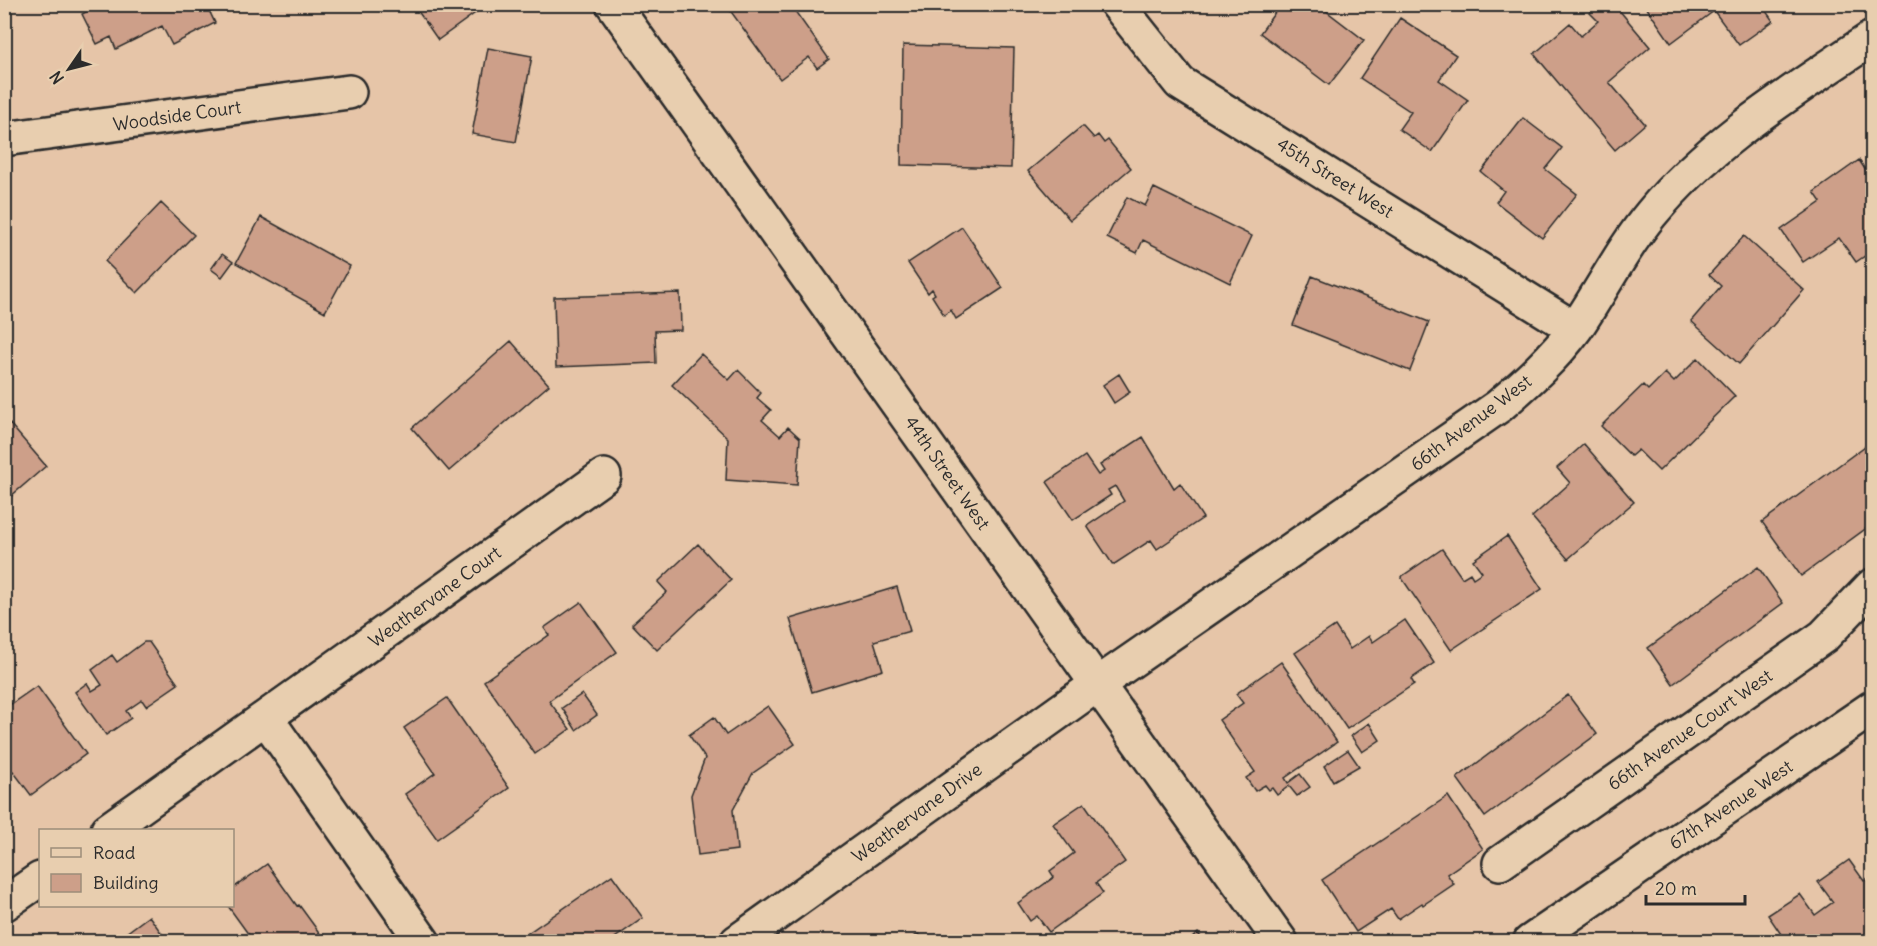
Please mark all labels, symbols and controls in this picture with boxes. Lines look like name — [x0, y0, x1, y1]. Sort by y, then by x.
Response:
north arrow — [39, 39, 99, 99]
text: N — [45, 67, 68, 88]
street label: Woodside Court — [111, 95, 242, 136]
street label: 45th Street West — [1273, 132, 1398, 223]
street label: 66th Avenue West — [1406, 370, 1536, 476]
street label: 44th Street West — [900, 411, 995, 534]
street label: Weathervane Court — [364, 541, 505, 652]
street label: 66th Avenue Court West — [1603, 664, 1776, 795]
street label: 67th Avenue West — [1665, 755, 1797, 854]
street label: Weathervane Drive — [847, 758, 986, 867]
legend — [39, 829, 234, 907]
text: Road — [93, 841, 136, 864]
scale bar — [1646, 868, 1745, 906]
text: Building — [93, 871, 158, 894]
text: 20 m — [1655, 877, 1697, 900]

